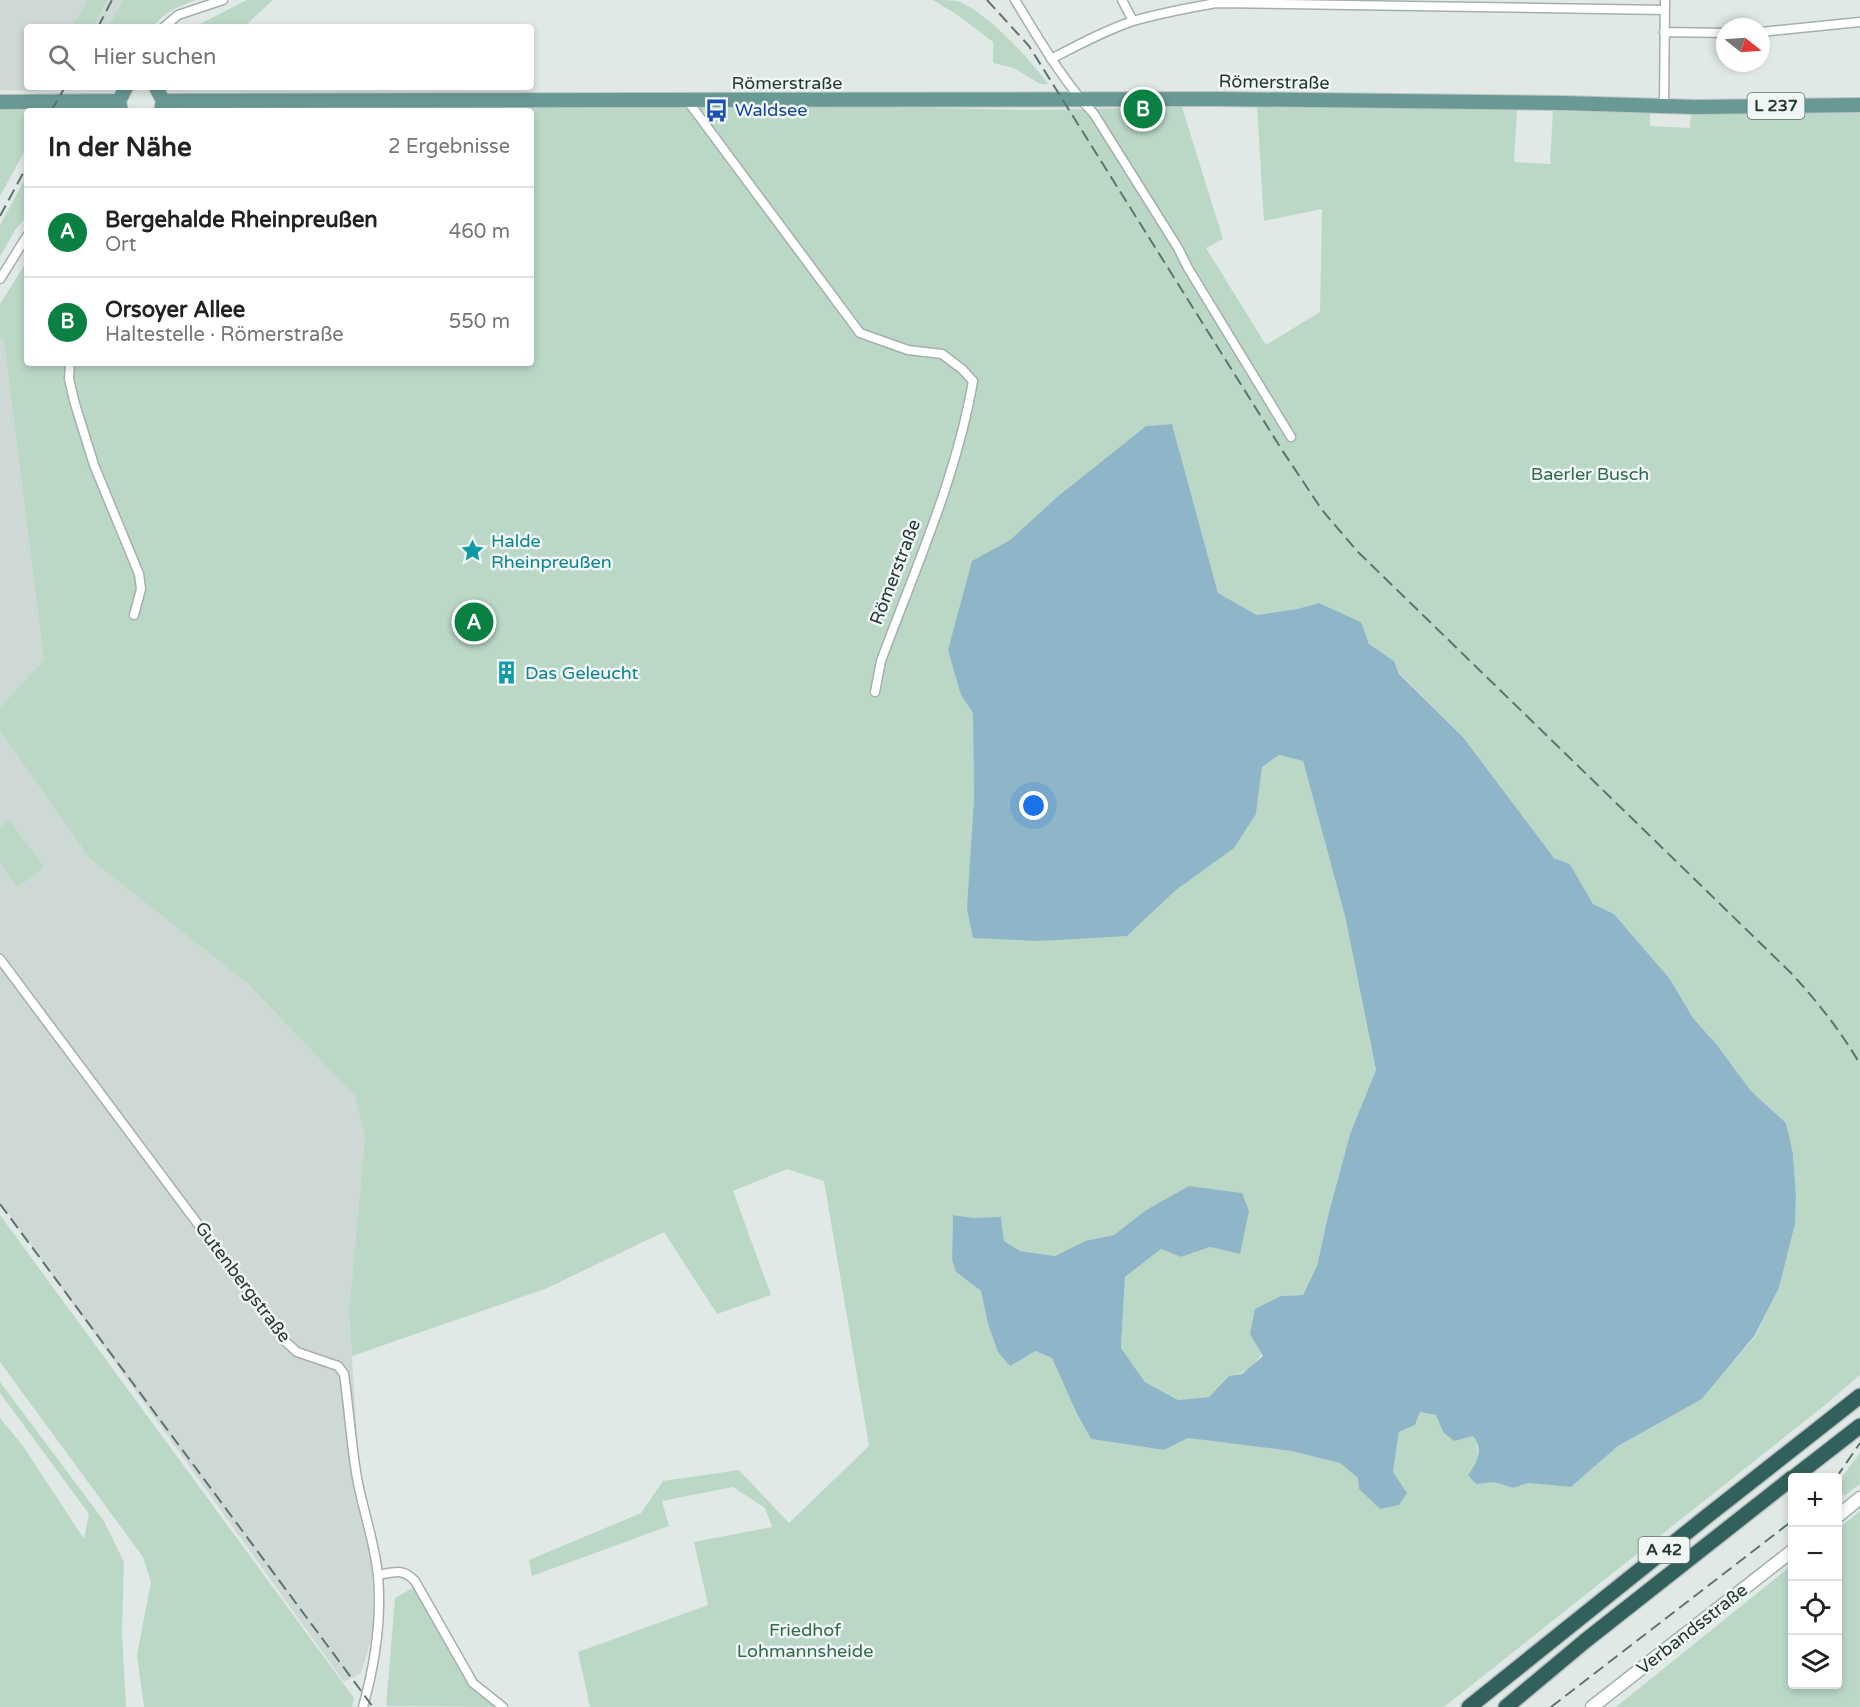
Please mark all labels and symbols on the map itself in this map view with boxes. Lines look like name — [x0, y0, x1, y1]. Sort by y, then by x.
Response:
north arrow — [1716, 18, 1770, 72]
street label: Römerstraße — [1218, 70, 1330, 94]
street label: Römerstraße — [732, 72, 842, 94]
pin: B — [1124, 86, 1162, 132]
road number: L 237 — [1748, 93, 1804, 119]
bus stop icon: Waldsee — [704, 97, 730, 123]
place label: Waldsee — [735, 99, 807, 121]
park label: Baerler Busch — [1531, 463, 1649, 485]
street label: Römerstraße — [865, 516, 925, 628]
place label: Halde Rheinpreußen — [491, 530, 612, 573]
place icon: Halde Rheinpreußen — [460, 538, 486, 564]
pin: A — [454, 600, 494, 644]
building icon: Das Geleucht — [494, 660, 520, 686]
place label: Das Geleucht — [525, 662, 639, 684]
your location — [1019, 791, 1048, 820]
street label: Gutenbergstraße — [190, 1217, 296, 1347]
road number: A 42 — [1638, 1537, 1690, 1563]
street label: Verbandsstraße — [1632, 1579, 1752, 1679]
park label: Friedhof Lohmannsheide — [737, 1619, 873, 1662]

